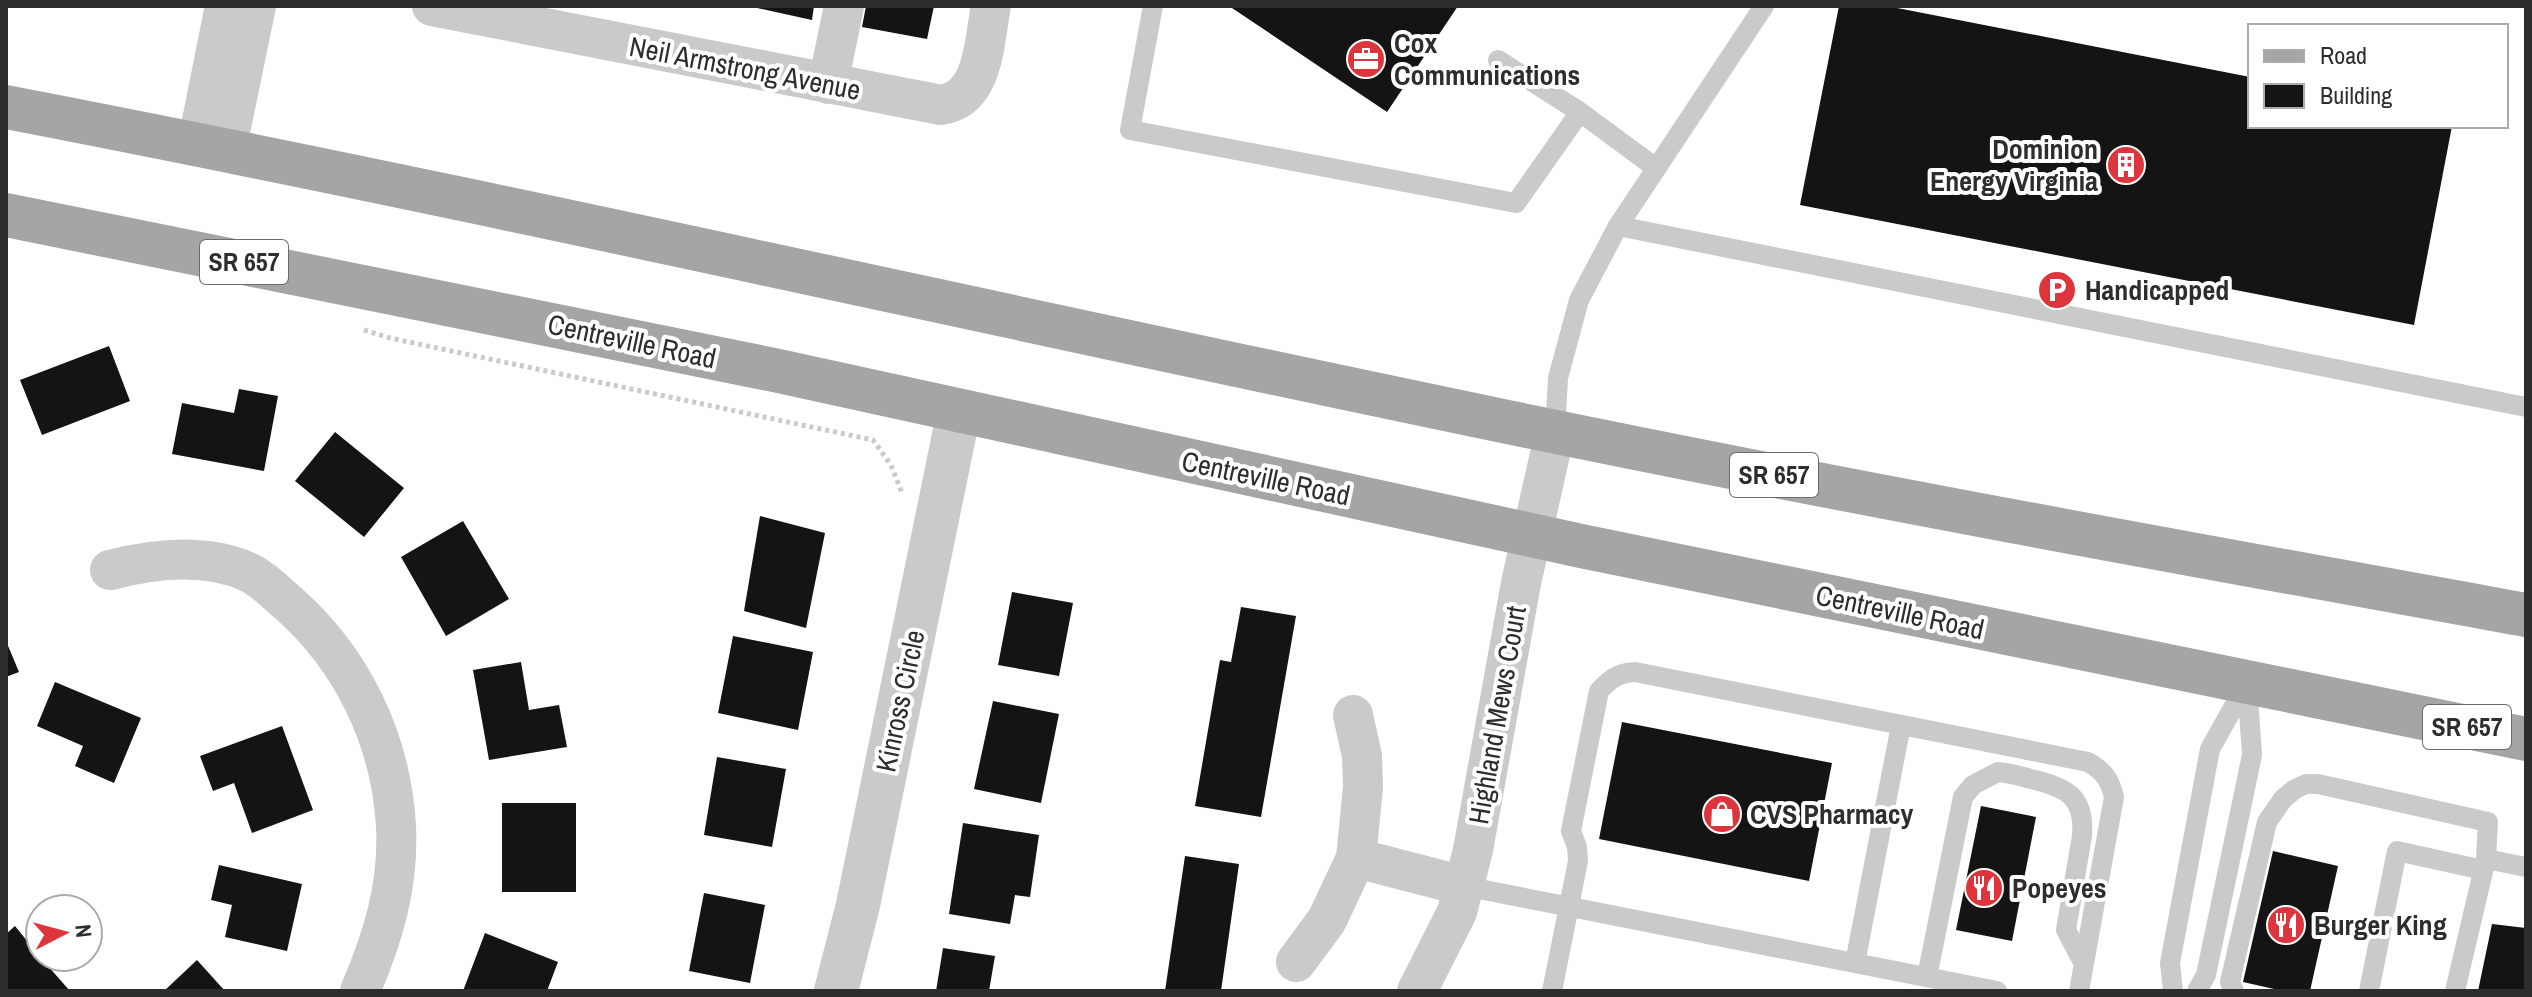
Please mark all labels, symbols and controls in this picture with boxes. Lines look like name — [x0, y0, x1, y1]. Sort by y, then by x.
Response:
place label: Cox Communications — [1394, 24, 1580, 94]
legend — [2248, 24, 2508, 128]
street label: Neil Armstrong Avenue — [626, 27, 864, 109]
office icon: Cox Communications — [1345, 38, 1387, 80]
text: Road — [2320, 39, 2367, 71]
text: Building — [2320, 79, 2392, 111]
place label: Dominion Energy Virginia — [1930, 130, 2098, 200]
building icon: Dominion Energy Virginia — [2105, 144, 2147, 186]
road number: SR 657 — [200, 240, 288, 284]
parking icon: Handicapped — [2036, 269, 2078, 311]
place label: Handicapped — [2085, 271, 2229, 309]
street label: Centreville Road — [544, 305, 720, 377]
street label: Centreville Road — [1178, 442, 1354, 514]
road number: SR 657 — [1730, 453, 1818, 497]
street label: Centreville Road — [1812, 576, 1988, 648]
street label: Highland Mews Court — [1459, 603, 1535, 827]
street label: Kinross Circle — [866, 627, 934, 775]
road number: SR 657 — [2423, 705, 2511, 749]
shop icon: CVS Pharmacy — [1701, 793, 1743, 835]
place label: CVS Pharmacy — [1750, 795, 1914, 833]
restaurant icon: Popeyes — [1963, 867, 2005, 909]
place label: Popeyes — [2012, 869, 2106, 907]
north arrow — [24, 893, 104, 973]
restaurant icon: Burger King — [2265, 904, 2307, 946]
place label: Burger King — [2314, 906, 2447, 944]
text: N — [68, 923, 99, 939]

